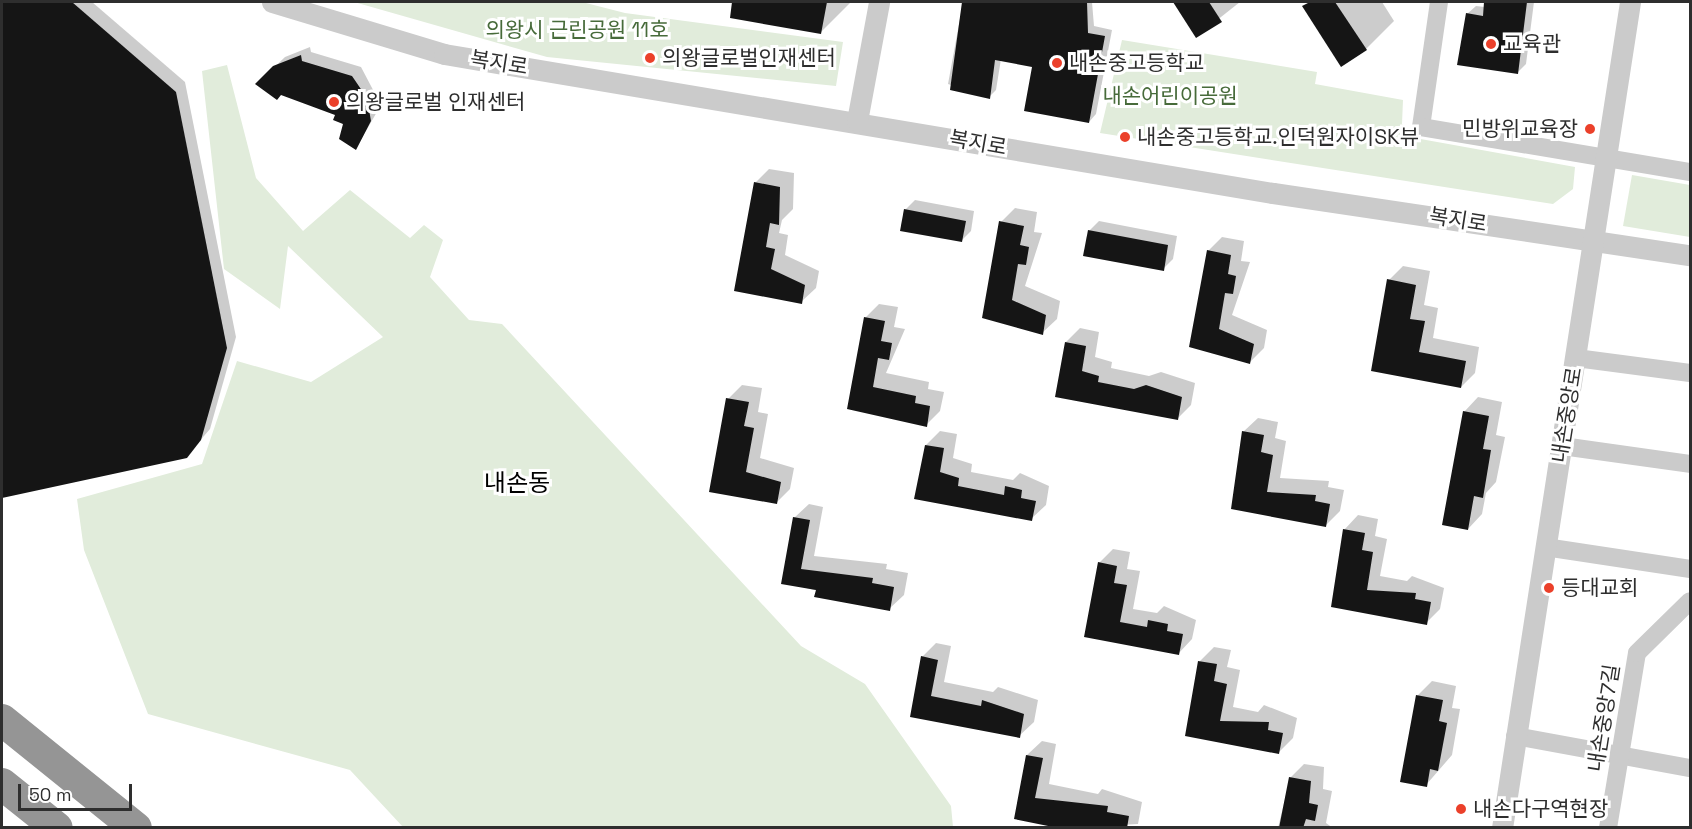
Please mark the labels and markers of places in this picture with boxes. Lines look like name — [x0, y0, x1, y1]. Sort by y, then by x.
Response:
place label: 교육관 — [1503, 31, 1561, 57]
marker: 교육관 — [1484, 37, 1498, 51]
place label: 의왕글로벌인재센터 — [662, 45, 836, 71]
place label: 내손중고등학교 — [1069, 50, 1204, 76]
marker: 의왕글로벌인재센터 — [643, 51, 657, 65]
marker: 내손중고등학교 — [1050, 56, 1064, 70]
place label: 의왕글로벌 인재센터 — [346, 89, 525, 115]
marker: 의왕글로벌 인재센터 — [327, 95, 341, 109]
place label: 민방위교육장 — [1462, 116, 1578, 142]
marker: 민방위교육장 — [1583, 122, 1597, 136]
place label: 내손중고등학교.인덕원자이SK뷰 — [1137, 124, 1419, 150]
marker: 내손중고등학교.인덕원자이SK뷰 — [1118, 130, 1132, 144]
place label: 등대교회 — [1561, 575, 1638, 601]
marker: 등대교회 — [1542, 581, 1556, 595]
place label: 내손다구역현장 — [1473, 796, 1608, 822]
marker: 내손다구역현장 — [1454, 802, 1468, 816]

